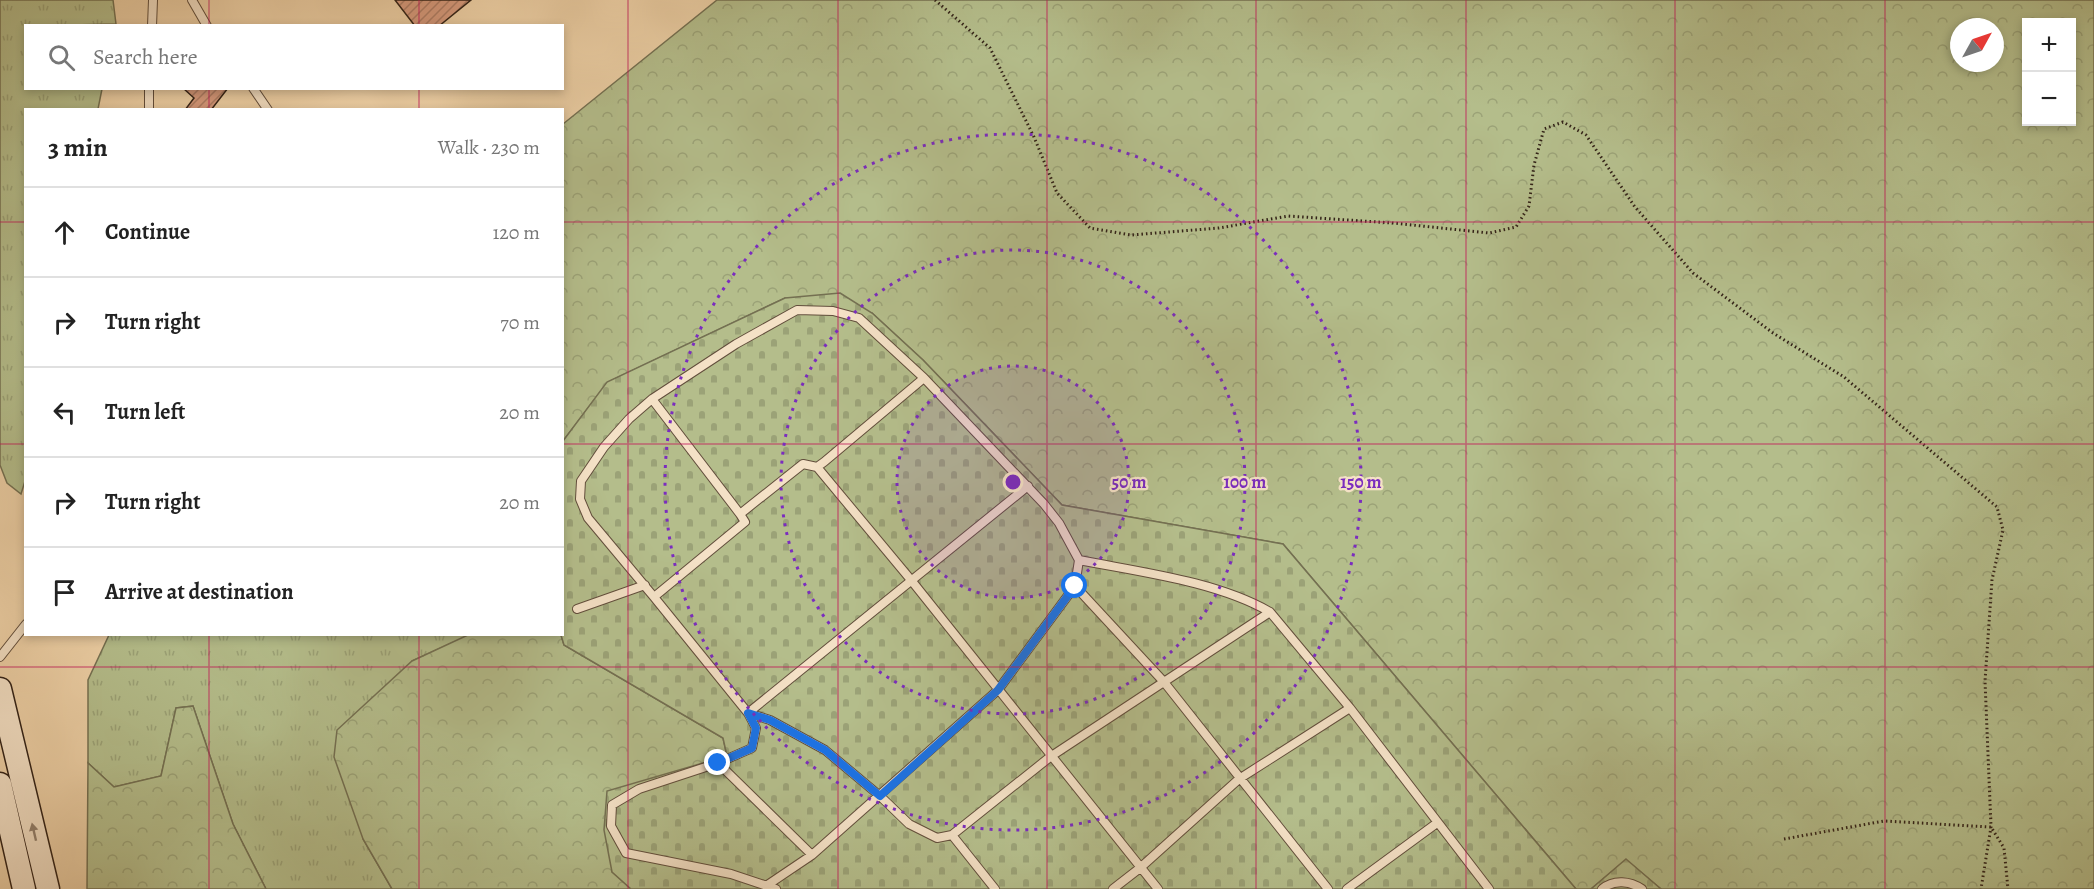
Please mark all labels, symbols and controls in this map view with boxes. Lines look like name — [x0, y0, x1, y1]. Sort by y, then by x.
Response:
north arrow — [1950, 18, 2004, 72]
map controls — [2022, 18, 2076, 126]
button: + — [2022, 18, 2076, 72]
search box — [24, 24, 564, 90]
icon: search — [45, 41, 78, 74]
text: Search here — [93, 42, 198, 72]
button: − — [2022, 72, 2076, 126]
text: 3 min — [48, 130, 108, 165]
text: Walk · 230 m — [438, 134, 540, 161]
icon: ahead — [48, 216, 81, 249]
text: Continue — [105, 217, 190, 247]
text: 120 m — [492, 219, 540, 246]
icon: right — [48, 306, 81, 339]
text: Turn right — [105, 307, 201, 337]
text: 70 m — [500, 309, 540, 336]
icon: left — [48, 396, 81, 429]
text: Turn left — [105, 397, 185, 427]
text: 20 m — [499, 399, 540, 426]
text: 50 m — [1112, 470, 1146, 494]
text: 100 m — [1224, 470, 1266, 494]
text: 150 m — [1340, 470, 1382, 494]
centre of rings — [1003, 472, 1023, 492]
icon: right — [48, 486, 81, 519]
text: Turn right — [105, 487, 201, 517]
text: 20 m — [499, 489, 540, 516]
route start — [1061, 572, 1087, 598]
icon: arrive — [48, 576, 81, 609]
text: Arrive at destination — [105, 577, 294, 607]
route end — [704, 749, 730, 775]
one-way arrow — [29, 822, 38, 841]

